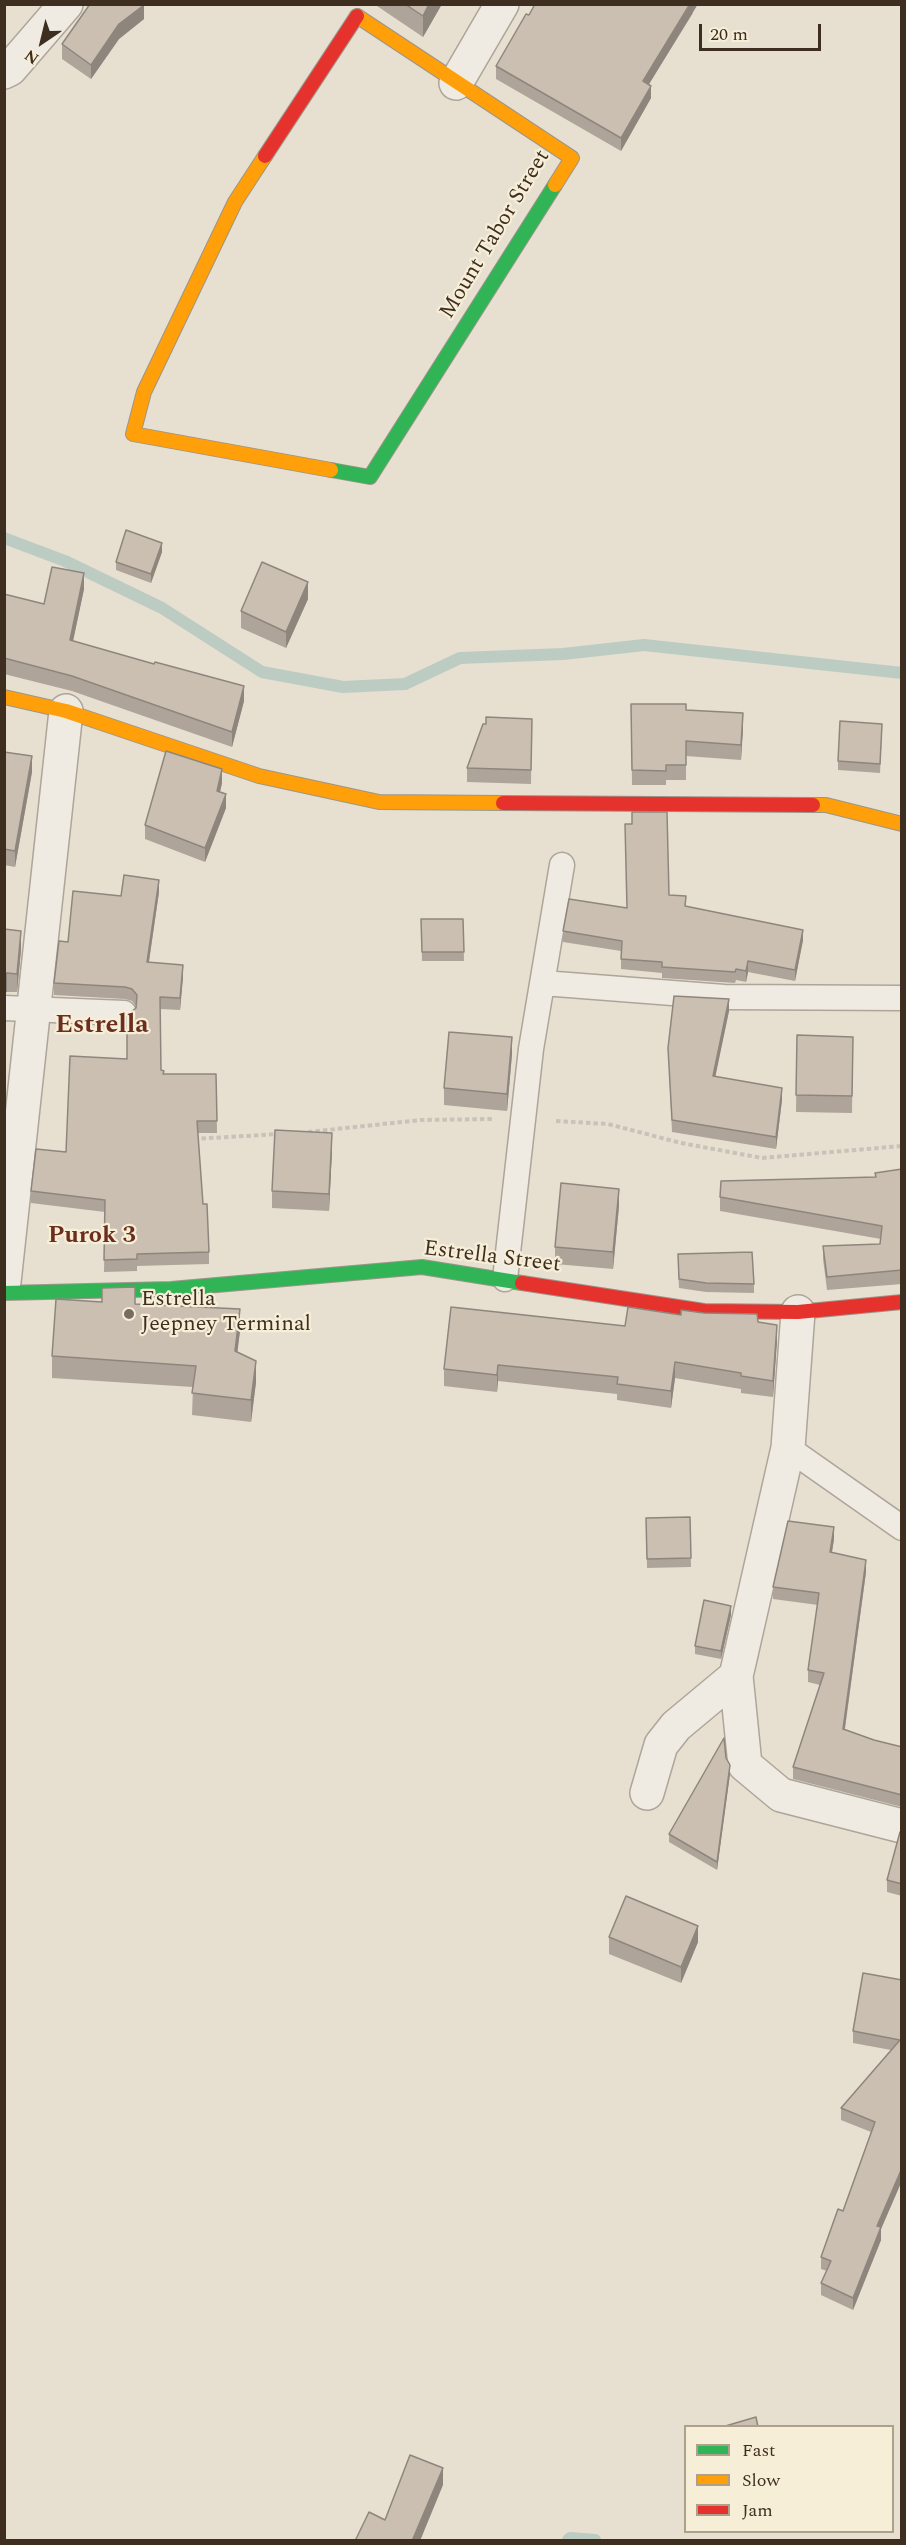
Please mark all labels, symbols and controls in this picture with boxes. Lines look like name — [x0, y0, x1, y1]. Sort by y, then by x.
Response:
north arrow — [12, 12, 72, 72]
scale bar — [702, 12, 824, 50]
text: 20 m — [710, 21, 748, 48]
text: N — [19, 43, 44, 70]
street label: Mount Tabor Street — [435, 146, 557, 324]
district label: Estrella — [55, 1011, 149, 1043]
district label: Purok 3 — [48, 1223, 136, 1251]
street label: Estrella Street — [422, 1236, 562, 1280]
place label: Estrella Jeepney Terminal — [141, 1288, 311, 1340]
marker: Estrella Jeepney Terminal — [122, 1307, 136, 1321]
legend — [684, 2425, 894, 2533]
text: Fast — [742, 2437, 775, 2464]
text: Slow — [742, 2467, 780, 2494]
text: Jam — [742, 2497, 773, 2524]

